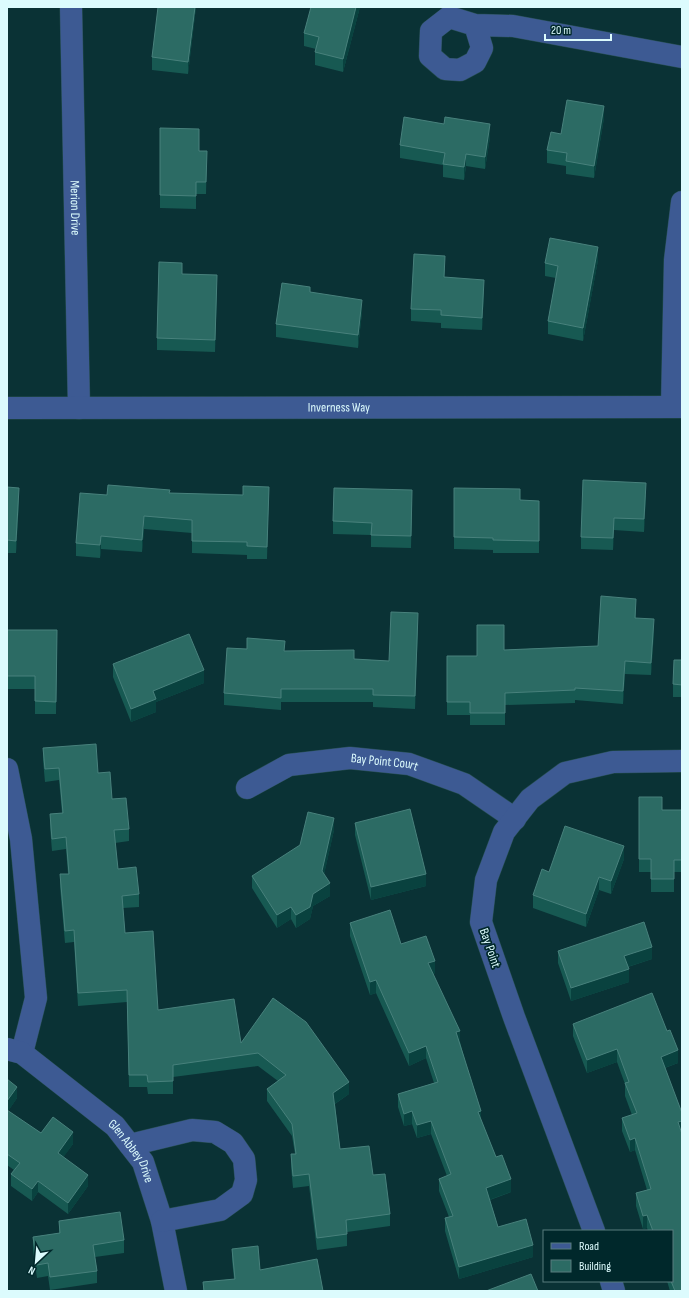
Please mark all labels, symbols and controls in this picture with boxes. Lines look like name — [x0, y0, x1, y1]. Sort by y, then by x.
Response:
scale bar — [545, 16, 611, 42]
text: 20 m — [551, 23, 571, 38]
street label: Merion Drive — [66, 180, 84, 236]
street label: Inverness Way — [308, 399, 370, 416]
street label: Bay Point Court — [350, 750, 421, 775]
street label: Bay Point — [476, 926, 504, 970]
street label: Glen Abbey Drive — [105, 1116, 157, 1185]
legend — [543, 1230, 673, 1282]
text: Road — [579, 1239, 599, 1254]
north arrow — [16, 1242, 56, 1282]
text: Building — [579, 1259, 611, 1274]
text: N — [26, 1263, 37, 1278]

